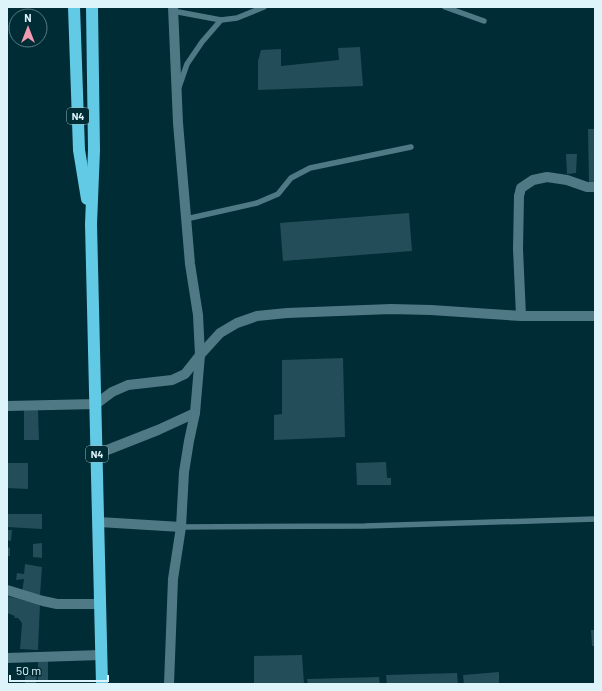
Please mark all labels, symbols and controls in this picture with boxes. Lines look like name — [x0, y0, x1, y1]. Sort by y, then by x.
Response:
north arrow — [8, 8, 48, 48]
text: N — [24, 11, 32, 24]
road number: N4 — [67, 108, 89, 124]
road number: N4 — [86, 446, 108, 462]
scale bar — [10, 657, 108, 683]
text: 50 m — [16, 663, 41, 677]

